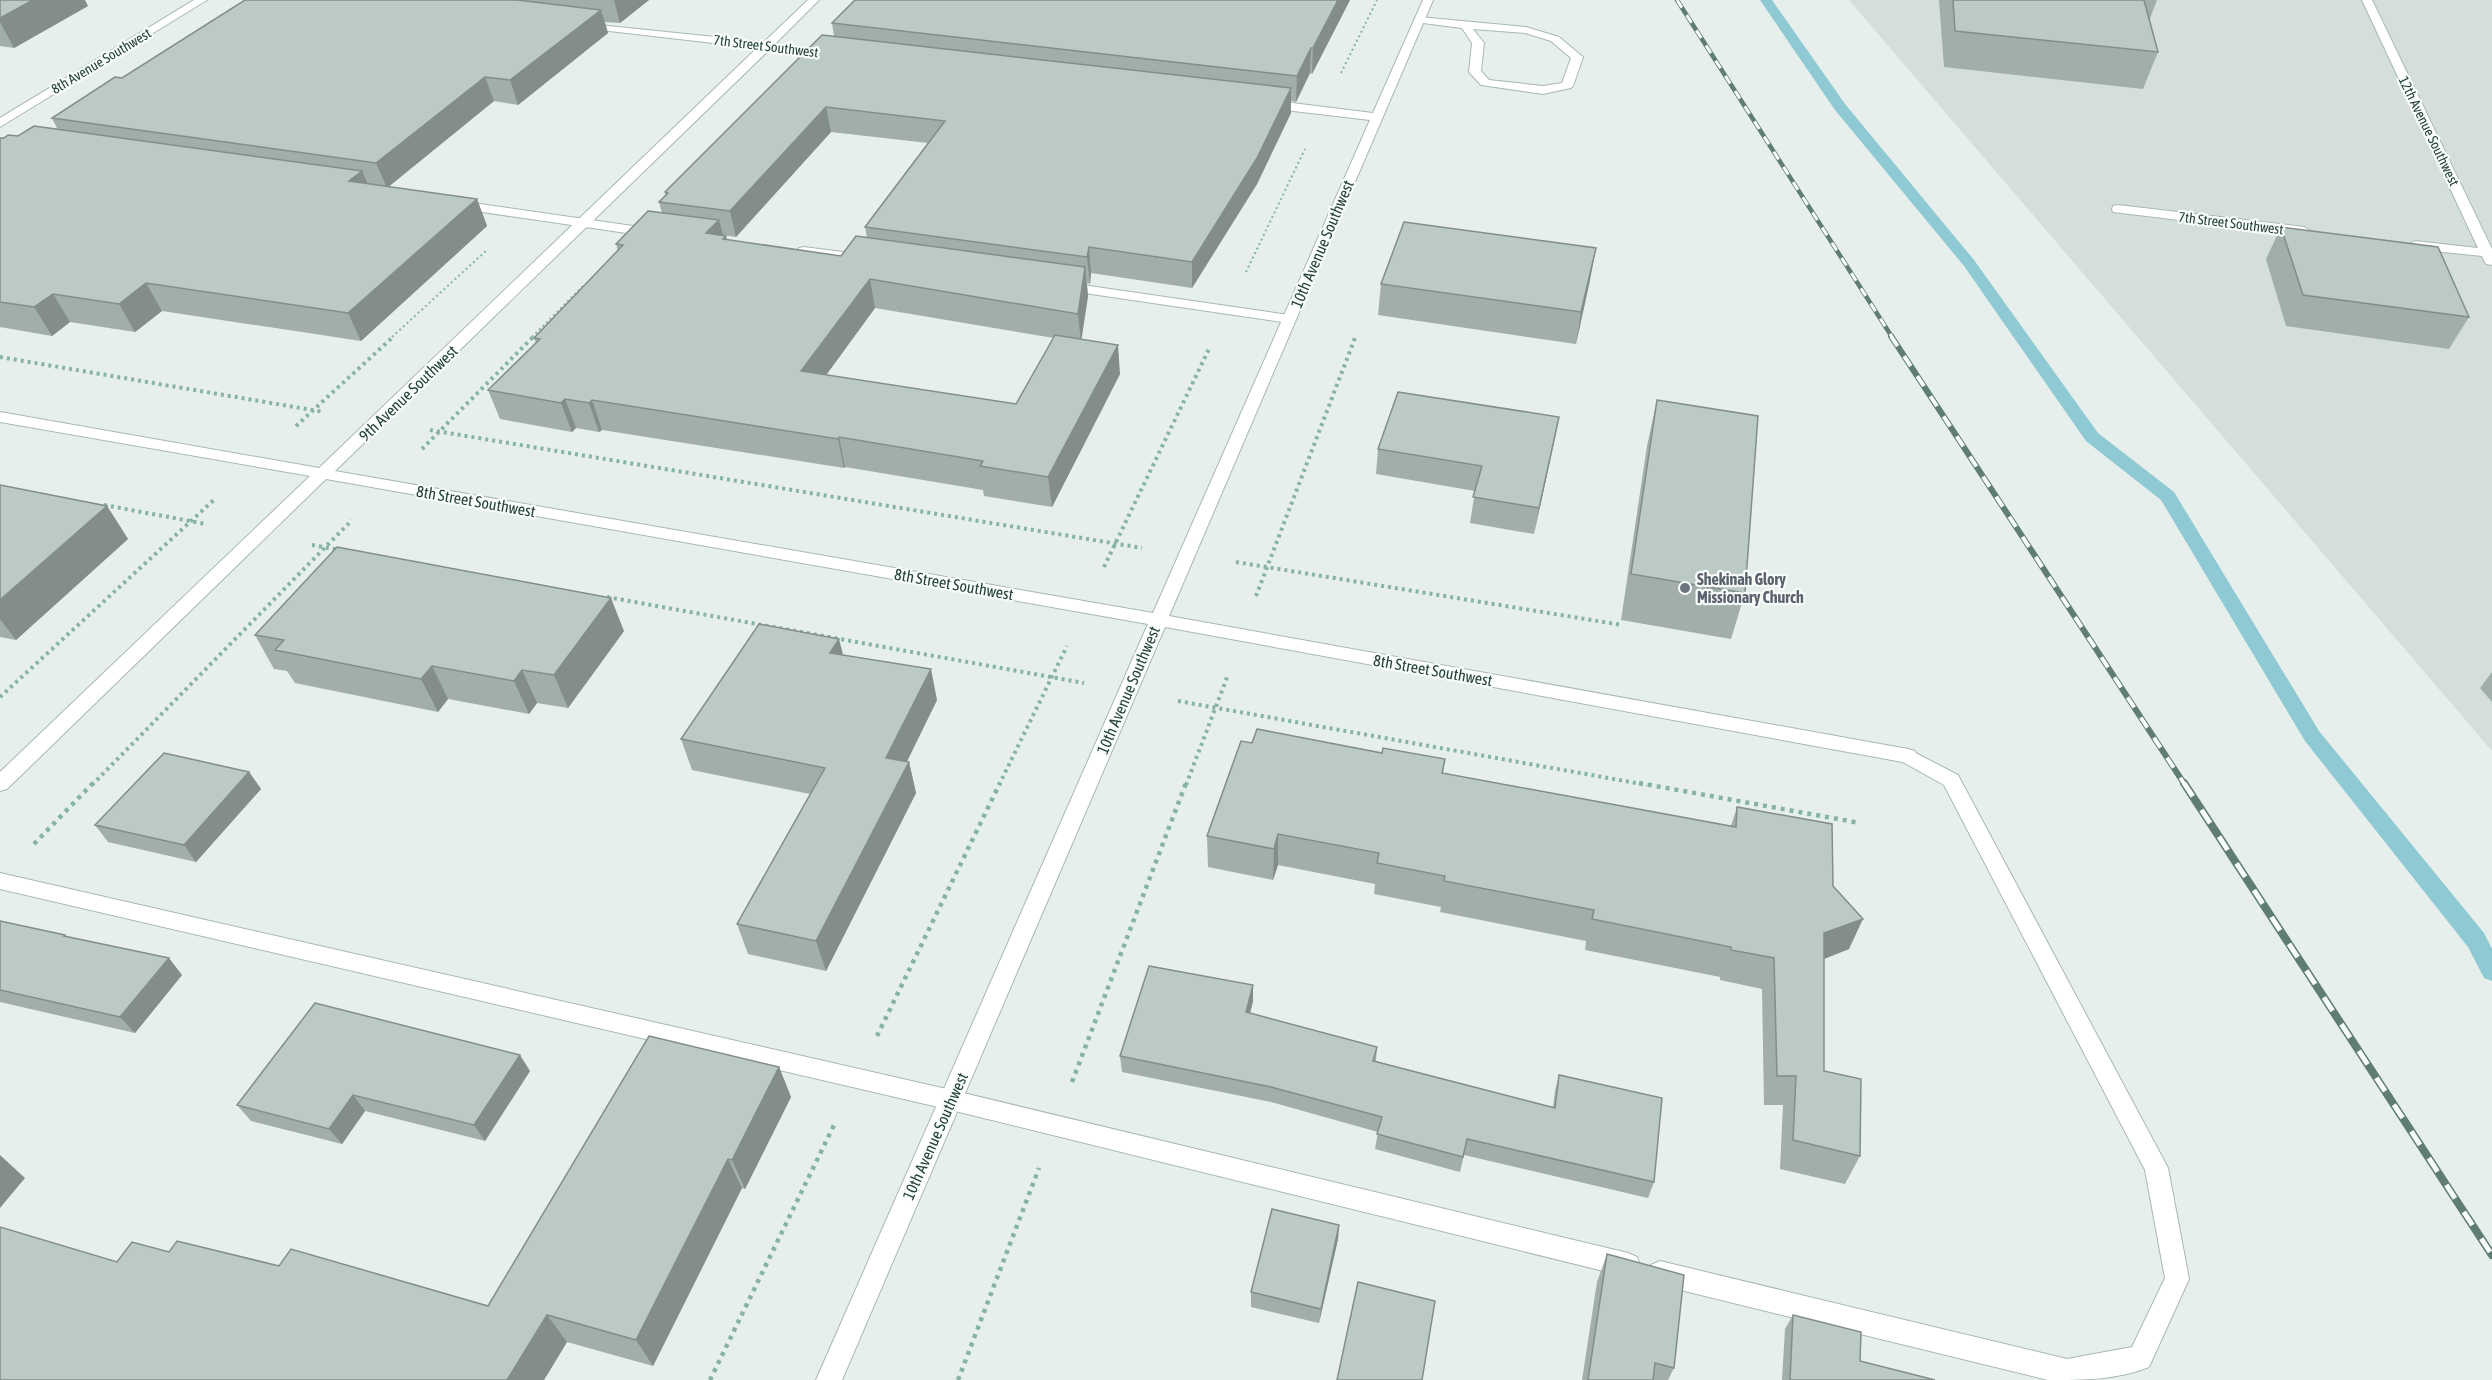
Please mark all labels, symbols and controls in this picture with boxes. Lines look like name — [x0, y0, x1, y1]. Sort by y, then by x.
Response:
street label: 8th Avenue Southwest — [48, 25, 154, 97]
street label: 7th Street Southwest — [713, 32, 819, 60]
street label: 12th Avenue Southwest — [2395, 73, 2463, 189]
street label: 10th Avenue Southwest — [1287, 177, 1357, 311]
street label: 7th Street Southwest — [2178, 209, 2284, 237]
street label: 9th Avenue Southwest — [355, 341, 461, 445]
street label: 8th Street Southwest — [415, 482, 537, 520]
street label: 8th Street Southwest — [893, 565, 1015, 603]
place label: Shekinah Glory Missionary Church — [1697, 570, 1804, 606]
marker: Shekinah Glory Missionary Church — [1678, 581, 1692, 595]
street label: 10th Avenue Southwest — [1093, 623, 1163, 757]
street label: 8th Street Southwest — [1372, 651, 1494, 689]
street label: 10th Avenue Southwest — [899, 1069, 971, 1202]

